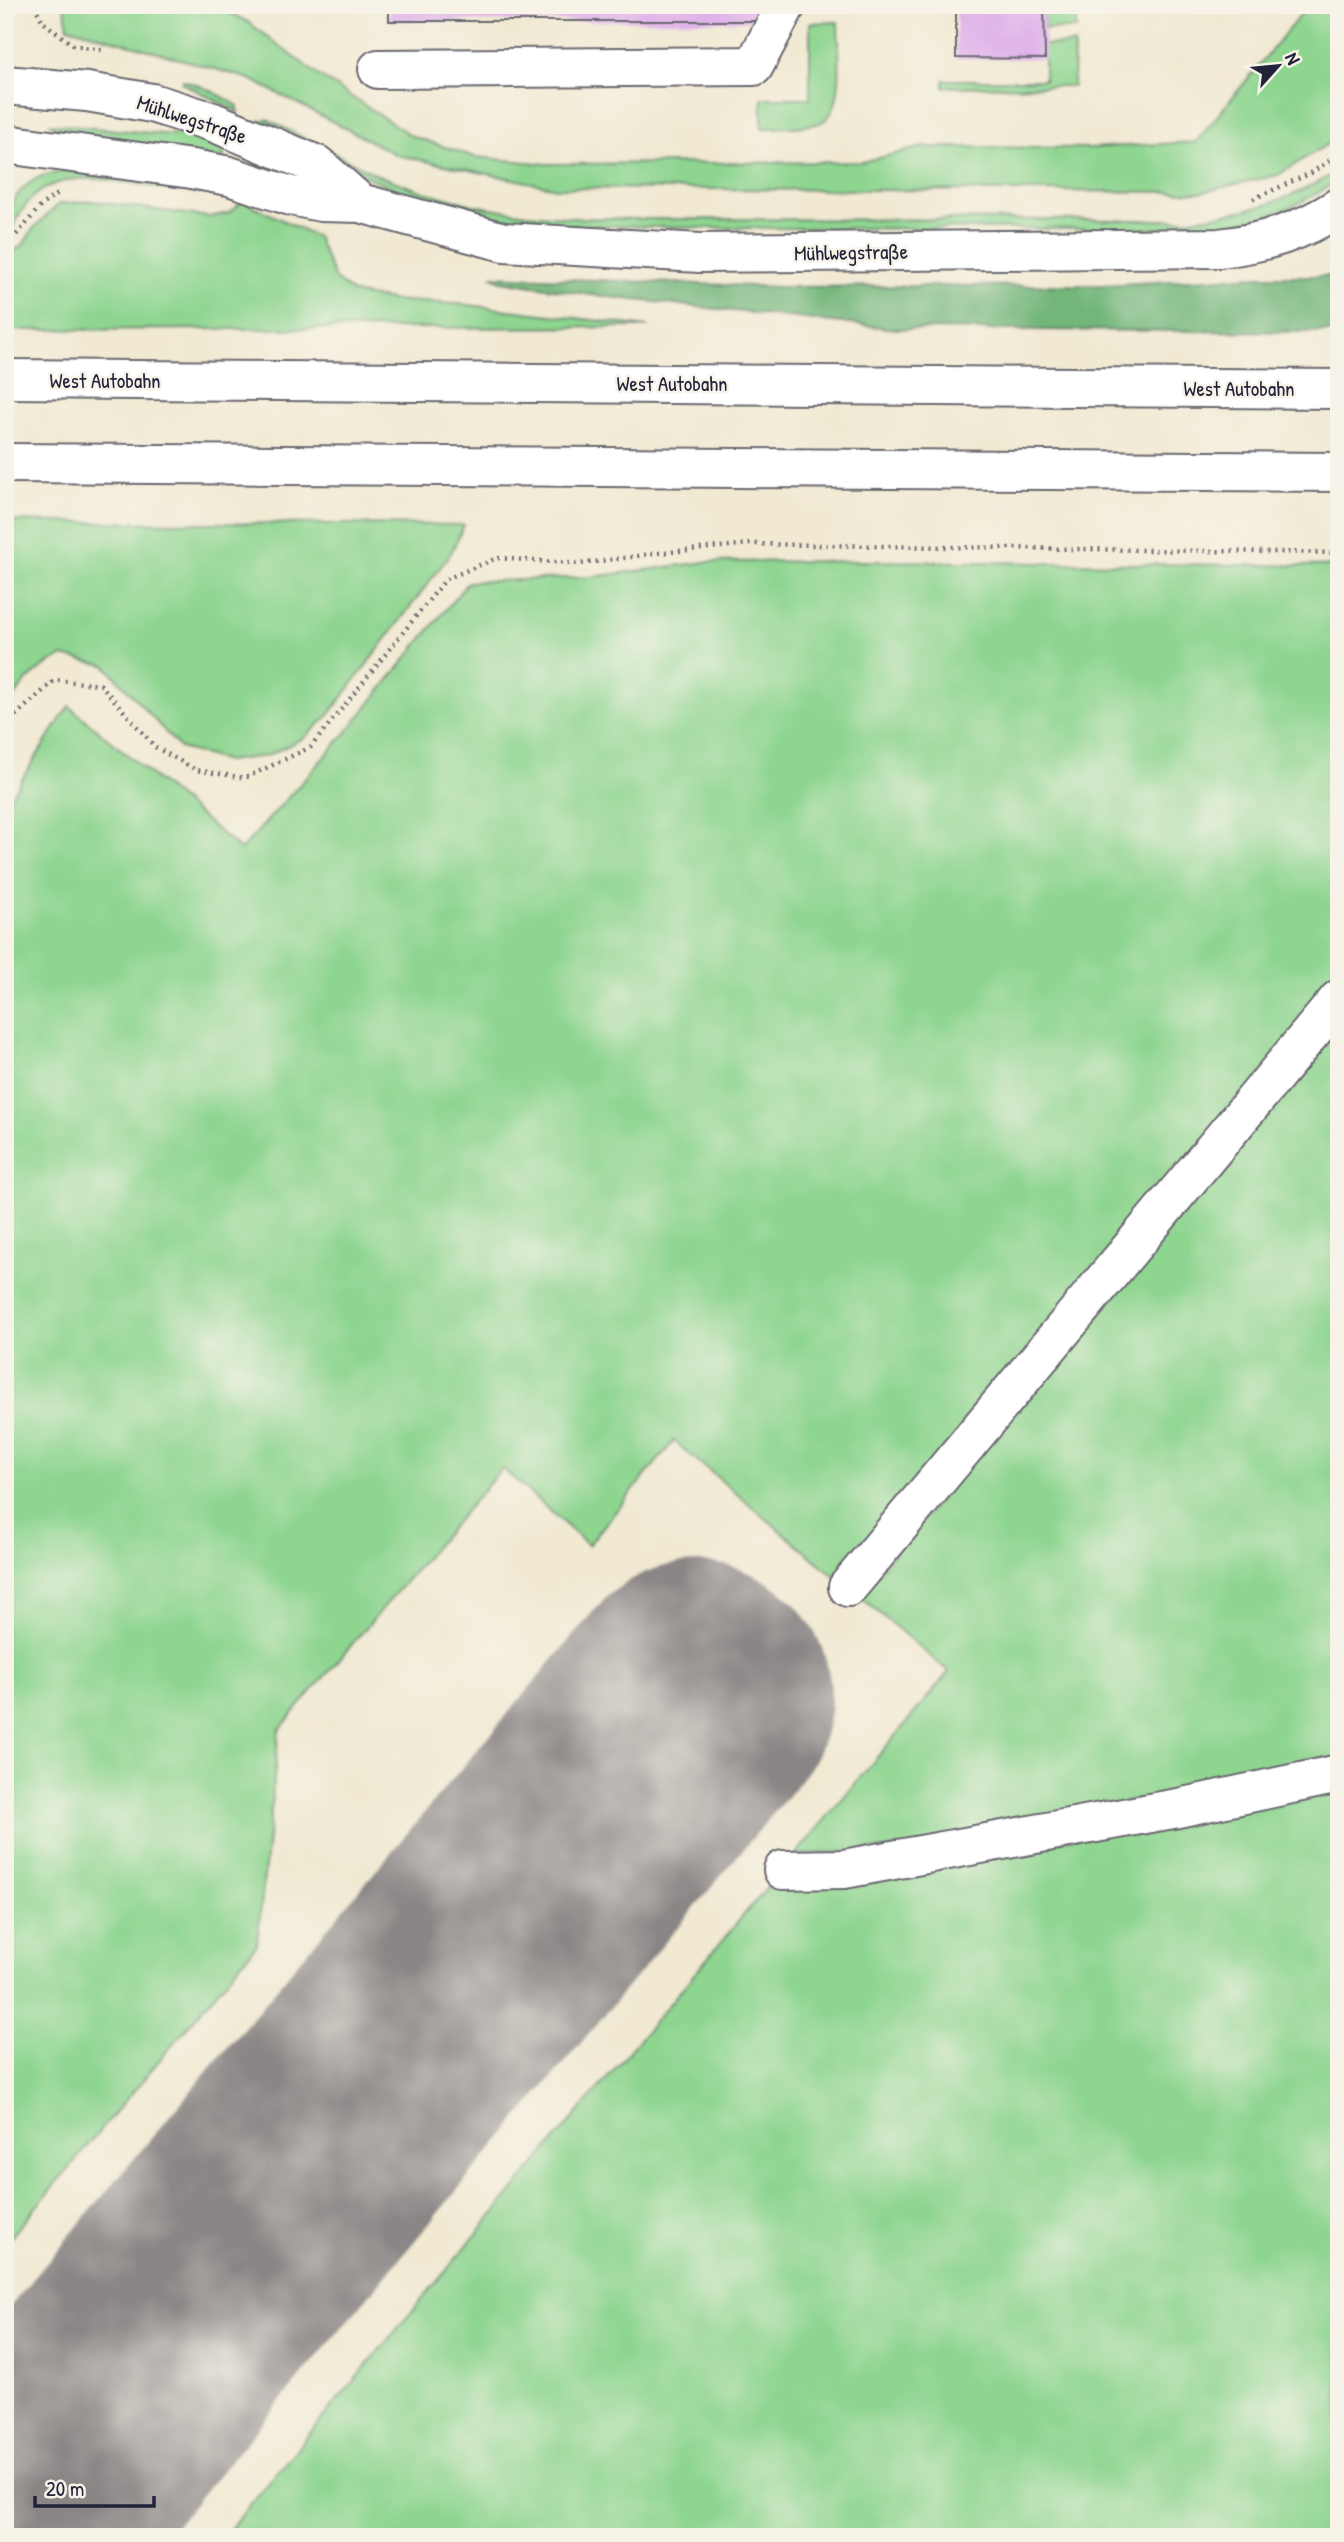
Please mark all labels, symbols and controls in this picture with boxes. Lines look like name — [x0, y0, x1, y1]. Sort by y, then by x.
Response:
north arrow — [1242, 32, 1312, 102]
text: N — [1279, 48, 1307, 69]
street label: Mühlwegstraße — [133, 88, 251, 150]
street label: Mühlwegstraße — [794, 237, 908, 267]
street label: West Autobahn — [50, 366, 160, 395]
street label: West Autobahn — [617, 369, 727, 398]
street label: West Autobahn — [1184, 374, 1294, 403]
scale bar — [35, 2465, 154, 2509]
text: 20 m — [46, 2474, 84, 2503]

